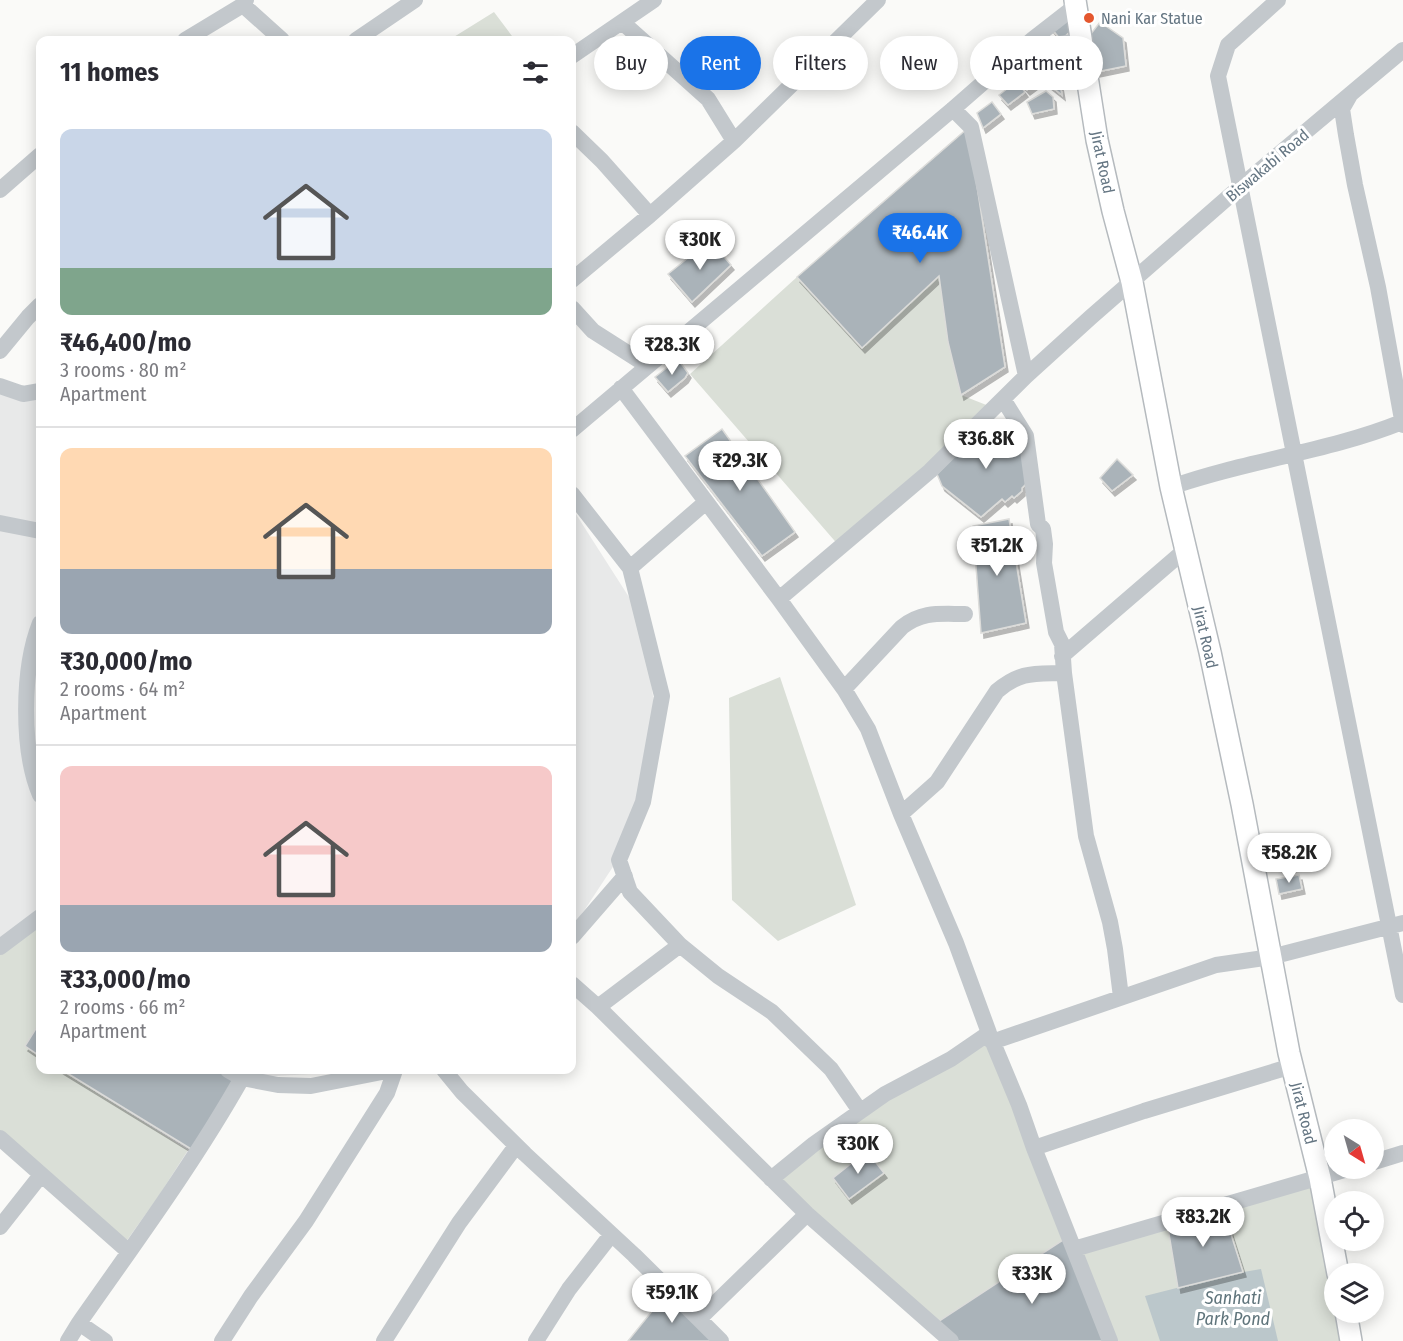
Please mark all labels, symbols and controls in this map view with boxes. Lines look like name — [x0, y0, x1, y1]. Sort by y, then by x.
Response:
place label: Nani Kar Statue — [1101, 9, 1203, 28]
marker: Nani Kar Statue — [1082, 11, 1096, 25]
chip: Buy — [594, 36, 668, 90]
chip: Rent — [680, 36, 761, 90]
chip: Filters — [773, 36, 868, 90]
chip: New — [880, 36, 958, 90]
chip: Apartment — [970, 36, 1103, 90]
icon: filters — [519, 56, 552, 89]
text: 11 homes — [60, 57, 159, 88]
street label: Biswakabi Road — [1222, 125, 1313, 205]
street label: Jirat Road — [1087, 129, 1118, 195]
icon: home — [252, 168, 360, 276]
pin: ₹46.4K — [871, 213, 969, 264]
pin: ₹30K — [664, 220, 736, 271]
text: ₹46.4K — [892, 220, 948, 244]
text: ₹30K — [679, 227, 721, 251]
pin: ₹28.3K — [623, 325, 721, 376]
text: ₹46,400/mo — [60, 327, 191, 358]
text: ₹28.3K — [644, 332, 700, 356]
text: 3 rooms · 80 m² — [60, 358, 186, 382]
text: Apartment — [60, 382, 147, 406]
pin: ₹36.8K — [937, 419, 1035, 470]
text: ₹36.8K — [958, 426, 1014, 450]
pin: ₹29.3K — [691, 441, 789, 492]
text: ₹29.3K — [712, 448, 768, 472]
icon: home — [252, 487, 360, 595]
pin: ₹51.2K — [948, 526, 1046, 577]
text: ₹51.2K — [971, 533, 1023, 557]
street label: Jirat Road — [1189, 604, 1222, 670]
text: ₹30,000/mo — [60, 646, 192, 677]
text: 2 rooms · 64 m² — [60, 677, 185, 701]
text: Apartment — [60, 701, 147, 725]
icon: home — [252, 805, 360, 913]
pin: ₹58.2K — [1240, 833, 1338, 884]
text: ₹58.2K — [1261, 840, 1317, 864]
text: ₹33,000/mo — [60, 964, 191, 995]
text: 2 rooms · 66 m² — [60, 995, 186, 1019]
text: Apartment — [60, 1019, 147, 1043]
street label: Jirat Road — [1287, 1080, 1320, 1146]
north arrow — [1324, 1119, 1384, 1179]
map controls — [1324, 1119, 1384, 1323]
pin: ₹30K — [822, 1124, 894, 1175]
text: ₹30K — [837, 1131, 879, 1155]
button: locate — [1324, 1191, 1384, 1251]
pin: ₹83.2K — [1154, 1197, 1252, 1248]
text: ₹83.2K — [1175, 1204, 1231, 1228]
pin: ₹33K — [996, 1254, 1068, 1305]
text: ₹33K — [1012, 1261, 1052, 1285]
button: layers — [1324, 1263, 1384, 1323]
pin: ₹59.1K — [623, 1273, 721, 1324]
text: ₹59.1K — [646, 1280, 698, 1304]
water label: Sanhati Park Pond — [1196, 1287, 1271, 1330]

